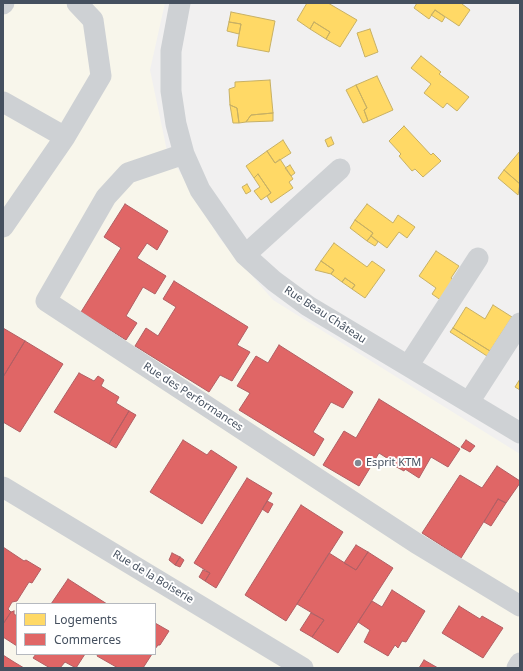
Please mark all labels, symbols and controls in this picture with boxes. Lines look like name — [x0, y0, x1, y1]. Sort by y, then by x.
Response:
street label: Rue Beau Château — [282, 284, 368, 346]
street label: Rue des Performances — [141, 360, 245, 434]
place label: Esprit KTM — [366, 456, 421, 470]
marker: Esprit KTM — [353, 458, 363, 468]
street label: Rue de la Boiserie — [110, 548, 196, 606]
legend — [16, 603, 156, 655]
text: Logements — [54, 611, 117, 628]
text: Commerces — [54, 631, 121, 648]

